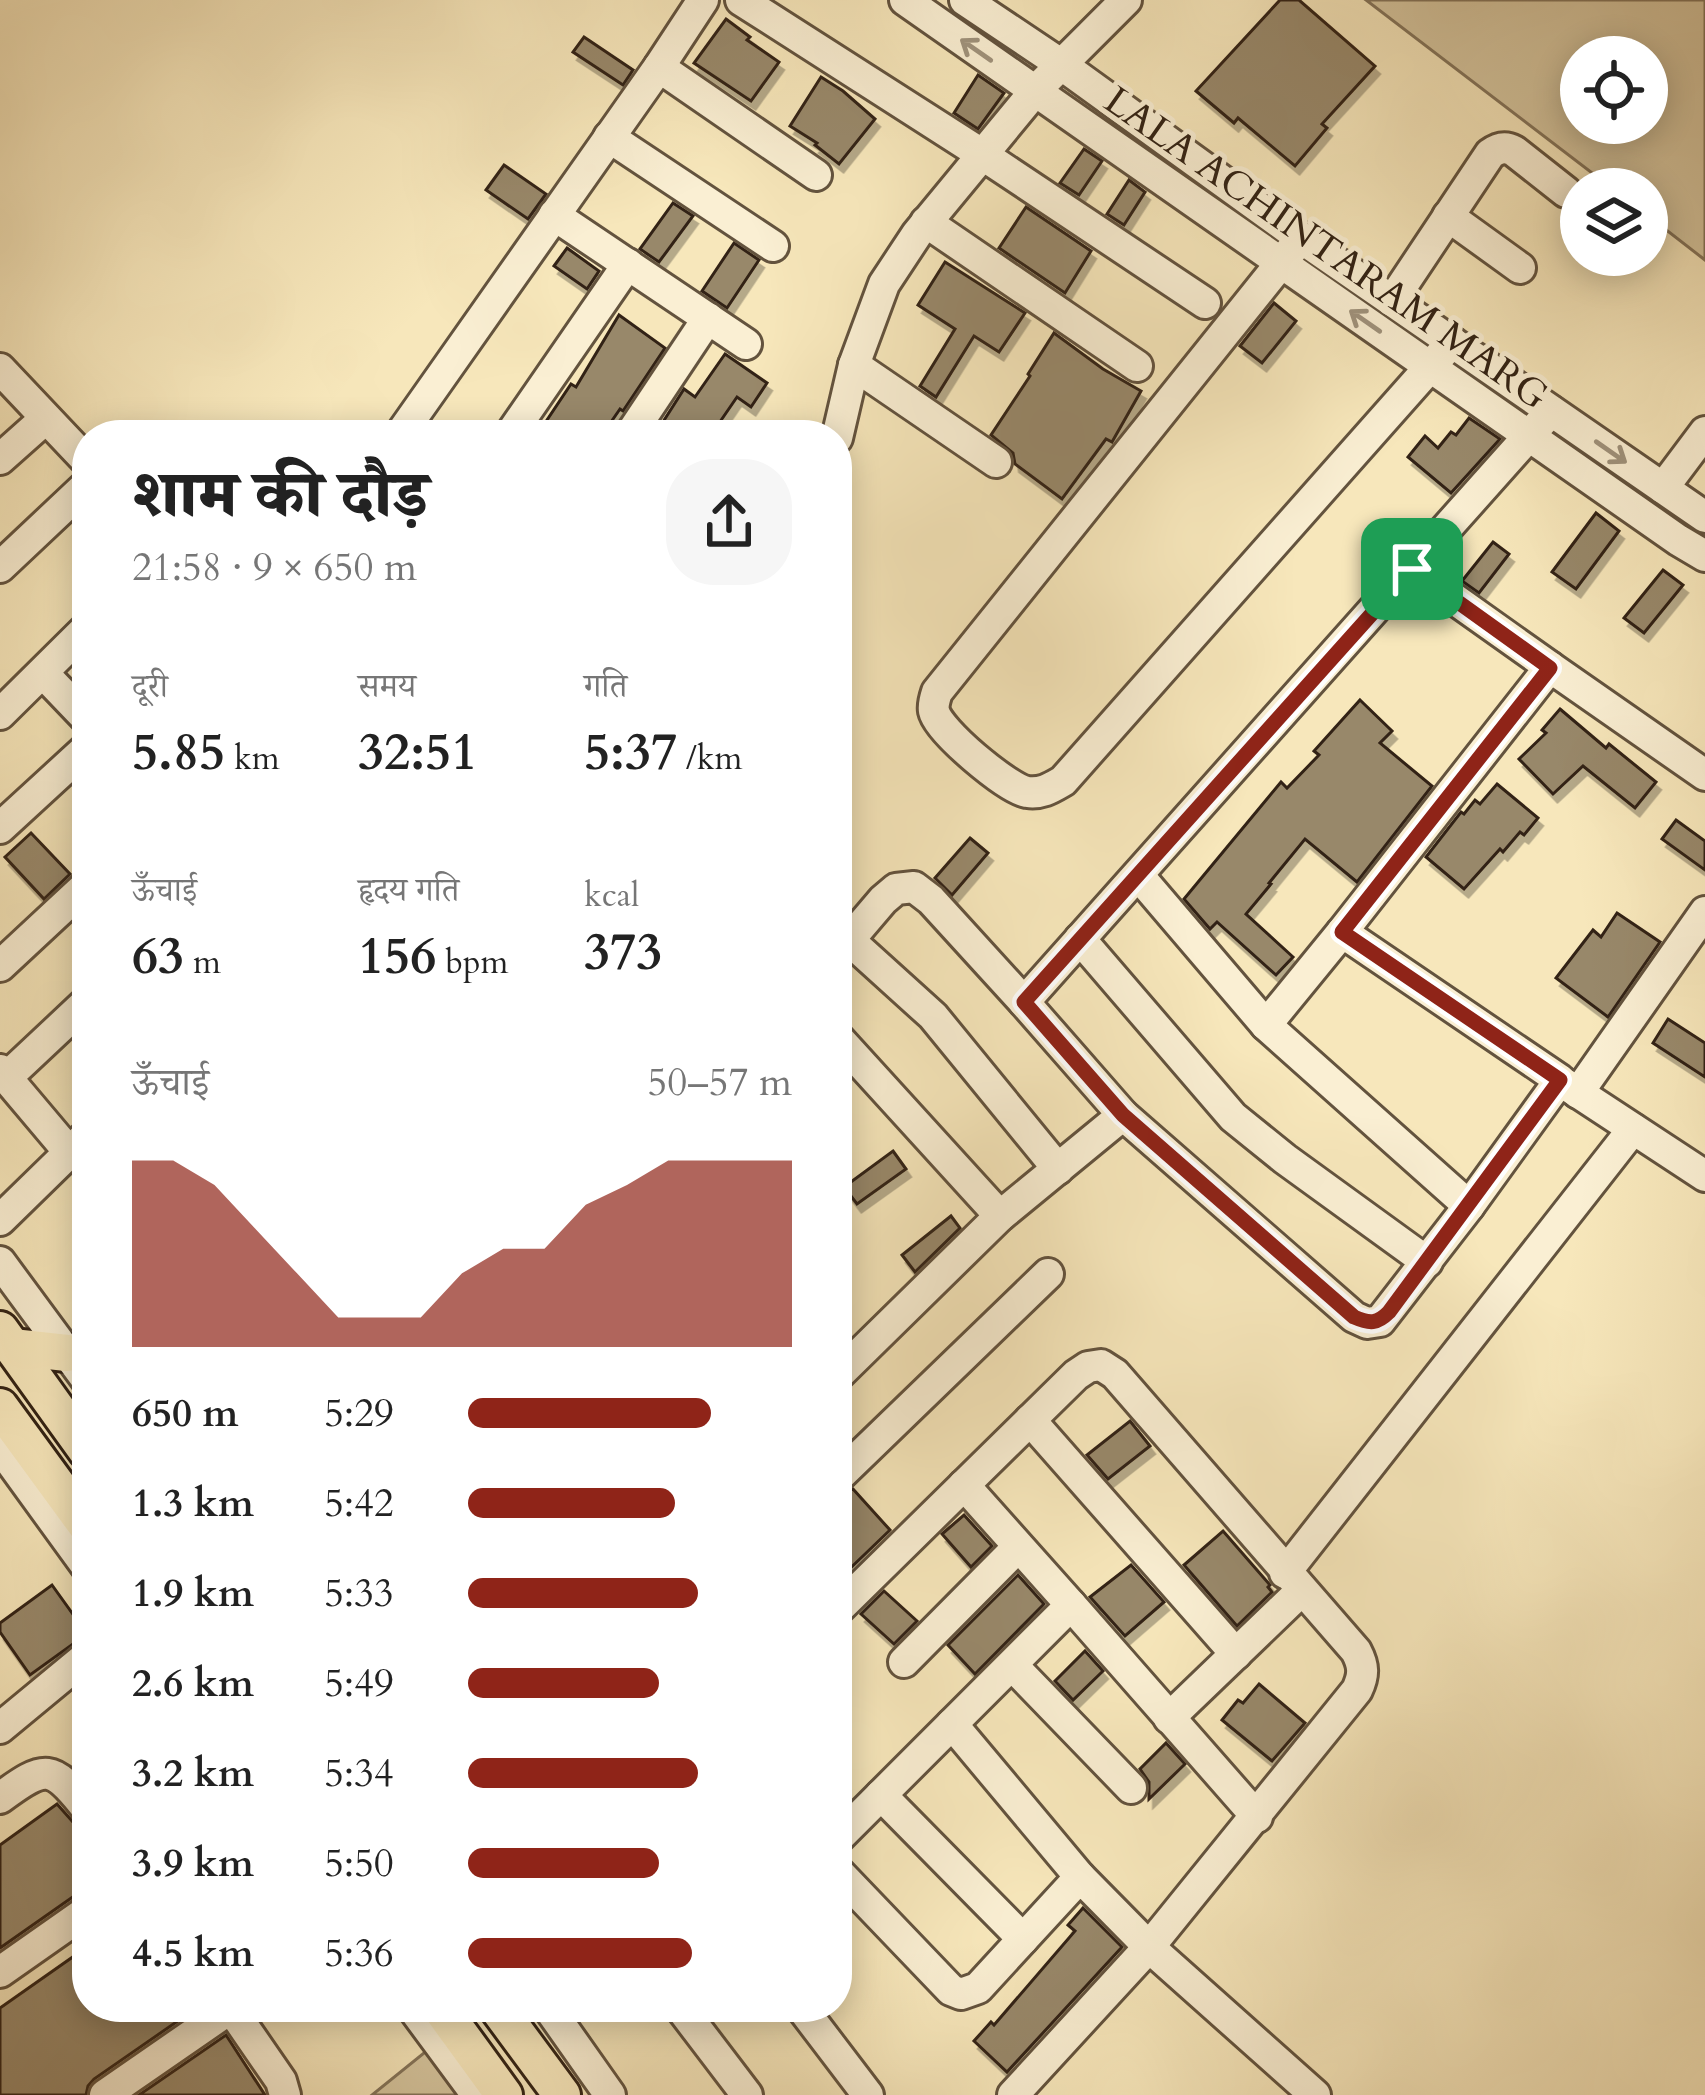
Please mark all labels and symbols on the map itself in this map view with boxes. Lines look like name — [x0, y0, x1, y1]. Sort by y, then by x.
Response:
one-way arrow — [960, 38, 993, 63]
street label: LALA ACHINTARAM MARG — [1094, 74, 1559, 422]
one-way arrow — [1349, 309, 1382, 334]
one-way arrow — [1594, 439, 1627, 464]
pin — [1361, 518, 1463, 620]

